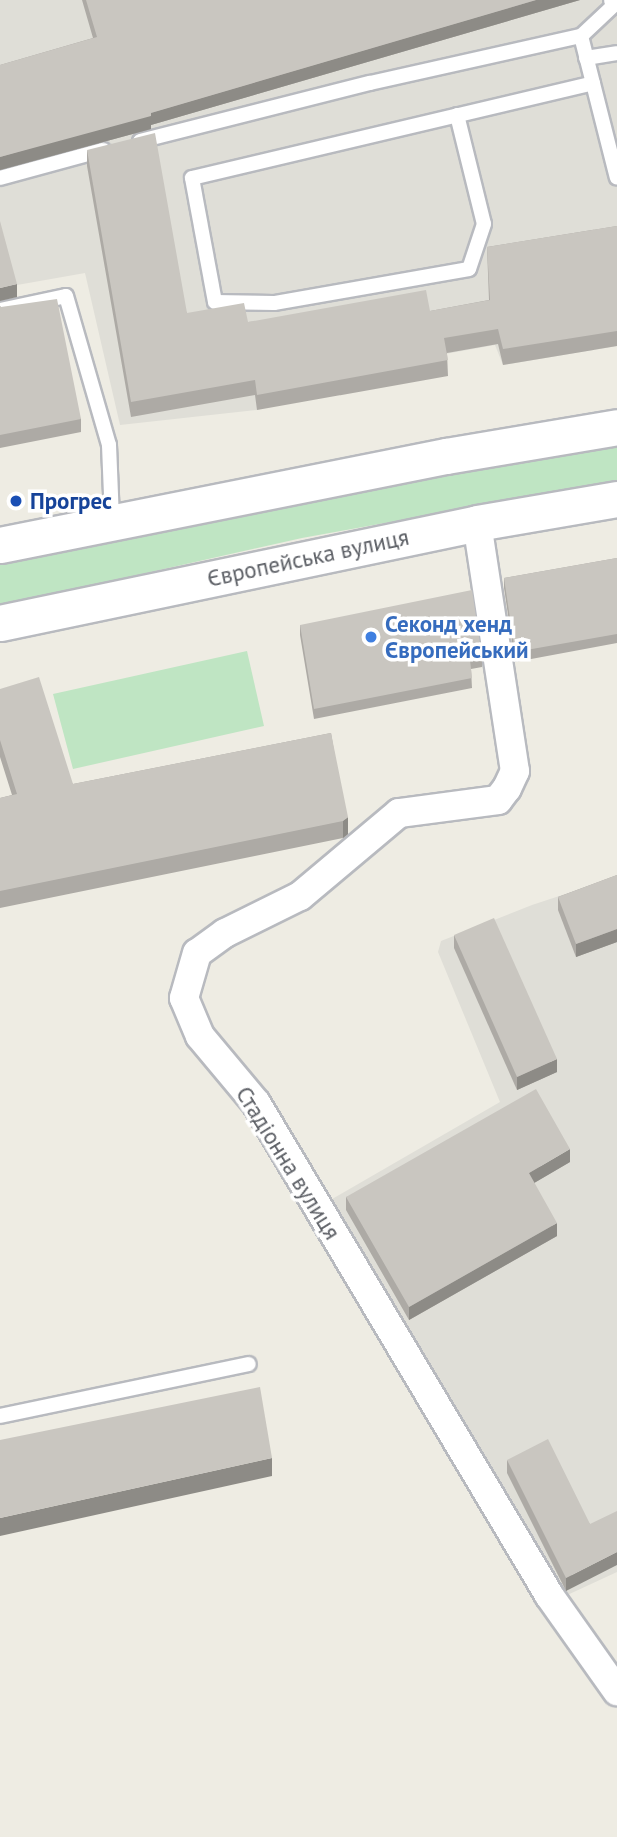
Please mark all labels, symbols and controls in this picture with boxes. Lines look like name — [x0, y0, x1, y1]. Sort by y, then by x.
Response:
place label: Прогрес — [30, 487, 112, 515]
marker: Прогрес — [8, 493, 24, 509]
street label: Європейська вулиця — [205, 523, 411, 593]
place label: Секонд хенд Європейський — [385, 610, 529, 664]
marker: Секонд хенд Європейський — [363, 629, 379, 645]
street label: Стадіонна вулиця — [230, 1081, 346, 1245]

